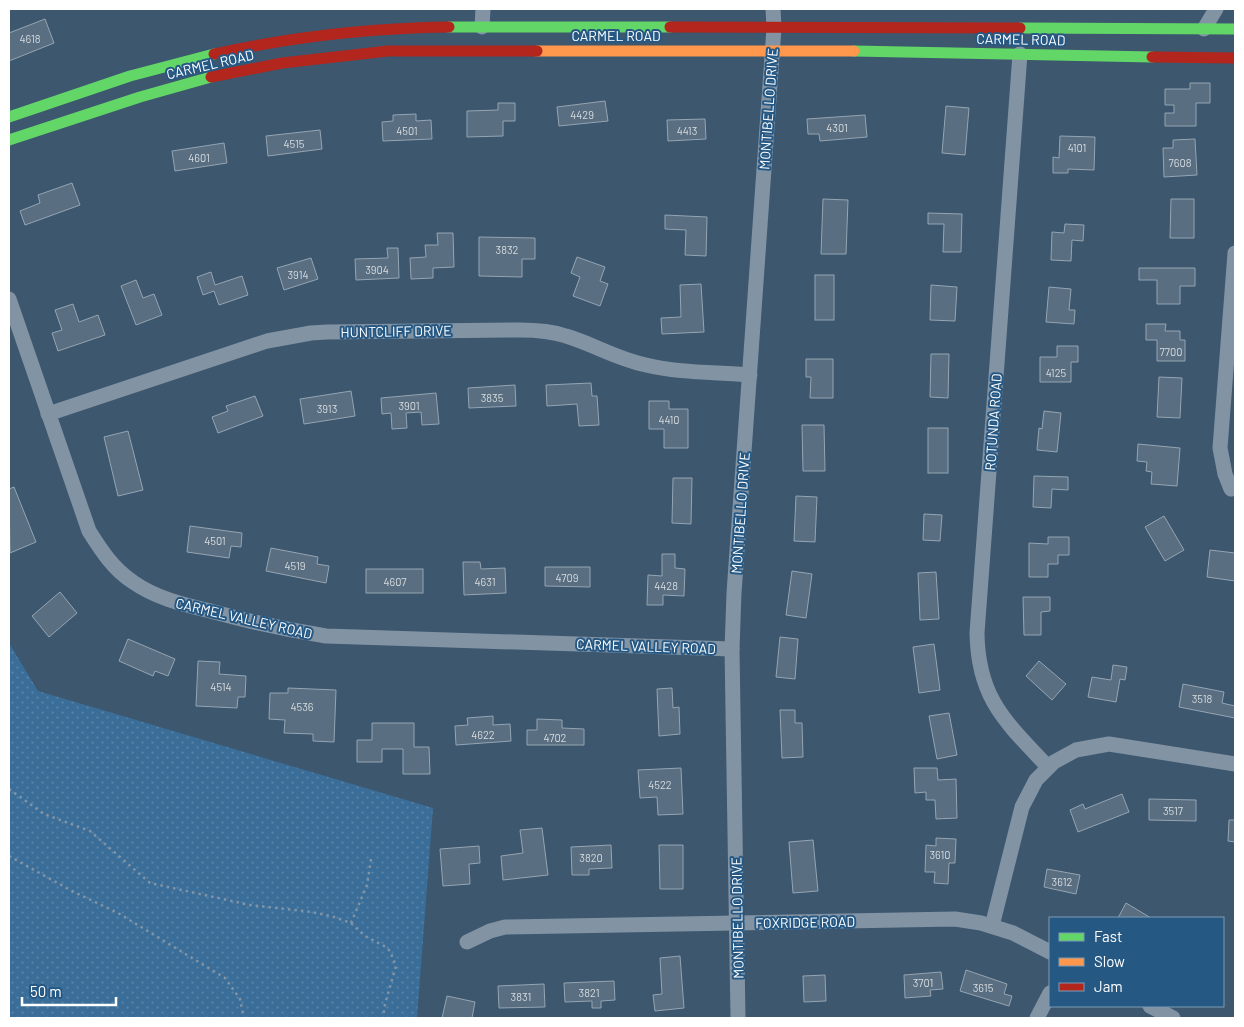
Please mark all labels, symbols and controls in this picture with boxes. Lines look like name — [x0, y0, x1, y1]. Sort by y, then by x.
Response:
street label: CARMEL ROAD — [571, 27, 661, 44]
street label: CARMEL ROAD — [976, 30, 1066, 48]
house number: 4618 — [19, 32, 41, 45]
street label: CARMEL ROAD — [165, 46, 255, 82]
street label: MONTIBELLO DRIVE — [755, 48, 781, 170]
house number: 4429 — [570, 108, 594, 121]
house number: 4301 — [826, 121, 848, 134]
house number: 4501 — [396, 124, 418, 137]
house number: 4413 — [677, 124, 697, 137]
house number: 4515 — [284, 137, 305, 150]
house number: 4101 — [1068, 141, 1086, 154]
house number: 4601 — [188, 151, 210, 164]
house number: 7608 — [1169, 156, 1192, 169]
house number: 3832 — [496, 243, 519, 256]
house number: 3904 — [365, 263, 389, 276]
house number: 3914 — [287, 268, 309, 281]
street label: HUNTCLIFF DRIVE — [340, 322, 452, 340]
house number: 7700 — [1160, 345, 1182, 358]
house number: 4125 — [1046, 366, 1067, 379]
street label: ROTUNDA ROAD — [981, 373, 1005, 471]
house number: 3835 — [481, 391, 504, 404]
house number: 3901 — [398, 399, 420, 412]
house number: 3913 — [317, 402, 337, 415]
house number: 4410 — [658, 413, 680, 426]
street label: MONTIBELLO DRIVE — [727, 452, 753, 574]
house number: 4501 — [204, 534, 226, 547]
house number: 4519 — [285, 559, 306, 572]
house number: 4709 — [556, 571, 579, 584]
house number: 4607 — [383, 575, 407, 588]
house number: 4631 — [474, 575, 496, 588]
house number: 4428 — [654, 579, 678, 592]
street label: CARMEL VALLEY ROAD — [174, 594, 314, 642]
street label: CARMEL VALLEY ROAD — [576, 635, 716, 657]
house number: 4514 — [210, 680, 232, 693]
house number: 3518 — [1192, 692, 1213, 705]
house number: 4536 — [290, 700, 314, 713]
house number: 4622 — [471, 728, 495, 741]
house number: 4702 — [543, 731, 567, 744]
house number: 4522 — [648, 778, 672, 791]
house number: 3517 — [1163, 804, 1183, 817]
house number: 3610 — [929, 848, 951, 861]
house number: 3820 — [579, 851, 603, 864]
street label: MONTIBELLO DRIVE — [727, 857, 747, 979]
house number: 3612 — [1052, 875, 1073, 888]
street label: FOXRIDGE ROAD — [755, 913, 855, 931]
legend — [1049, 917, 1224, 1007]
text: Fast — [1094, 927, 1122, 945]
text: Slow — [1094, 952, 1125, 970]
scale bar — [22, 974, 116, 1006]
house number: 3701 — [913, 976, 933, 989]
text: Jam — [1094, 977, 1123, 995]
house number: 3615 — [973, 981, 994, 994]
text: 50 m — [30, 982, 62, 1000]
house number: 3821 — [579, 986, 600, 999]
house number: 3831 — [511, 990, 531, 1003]

